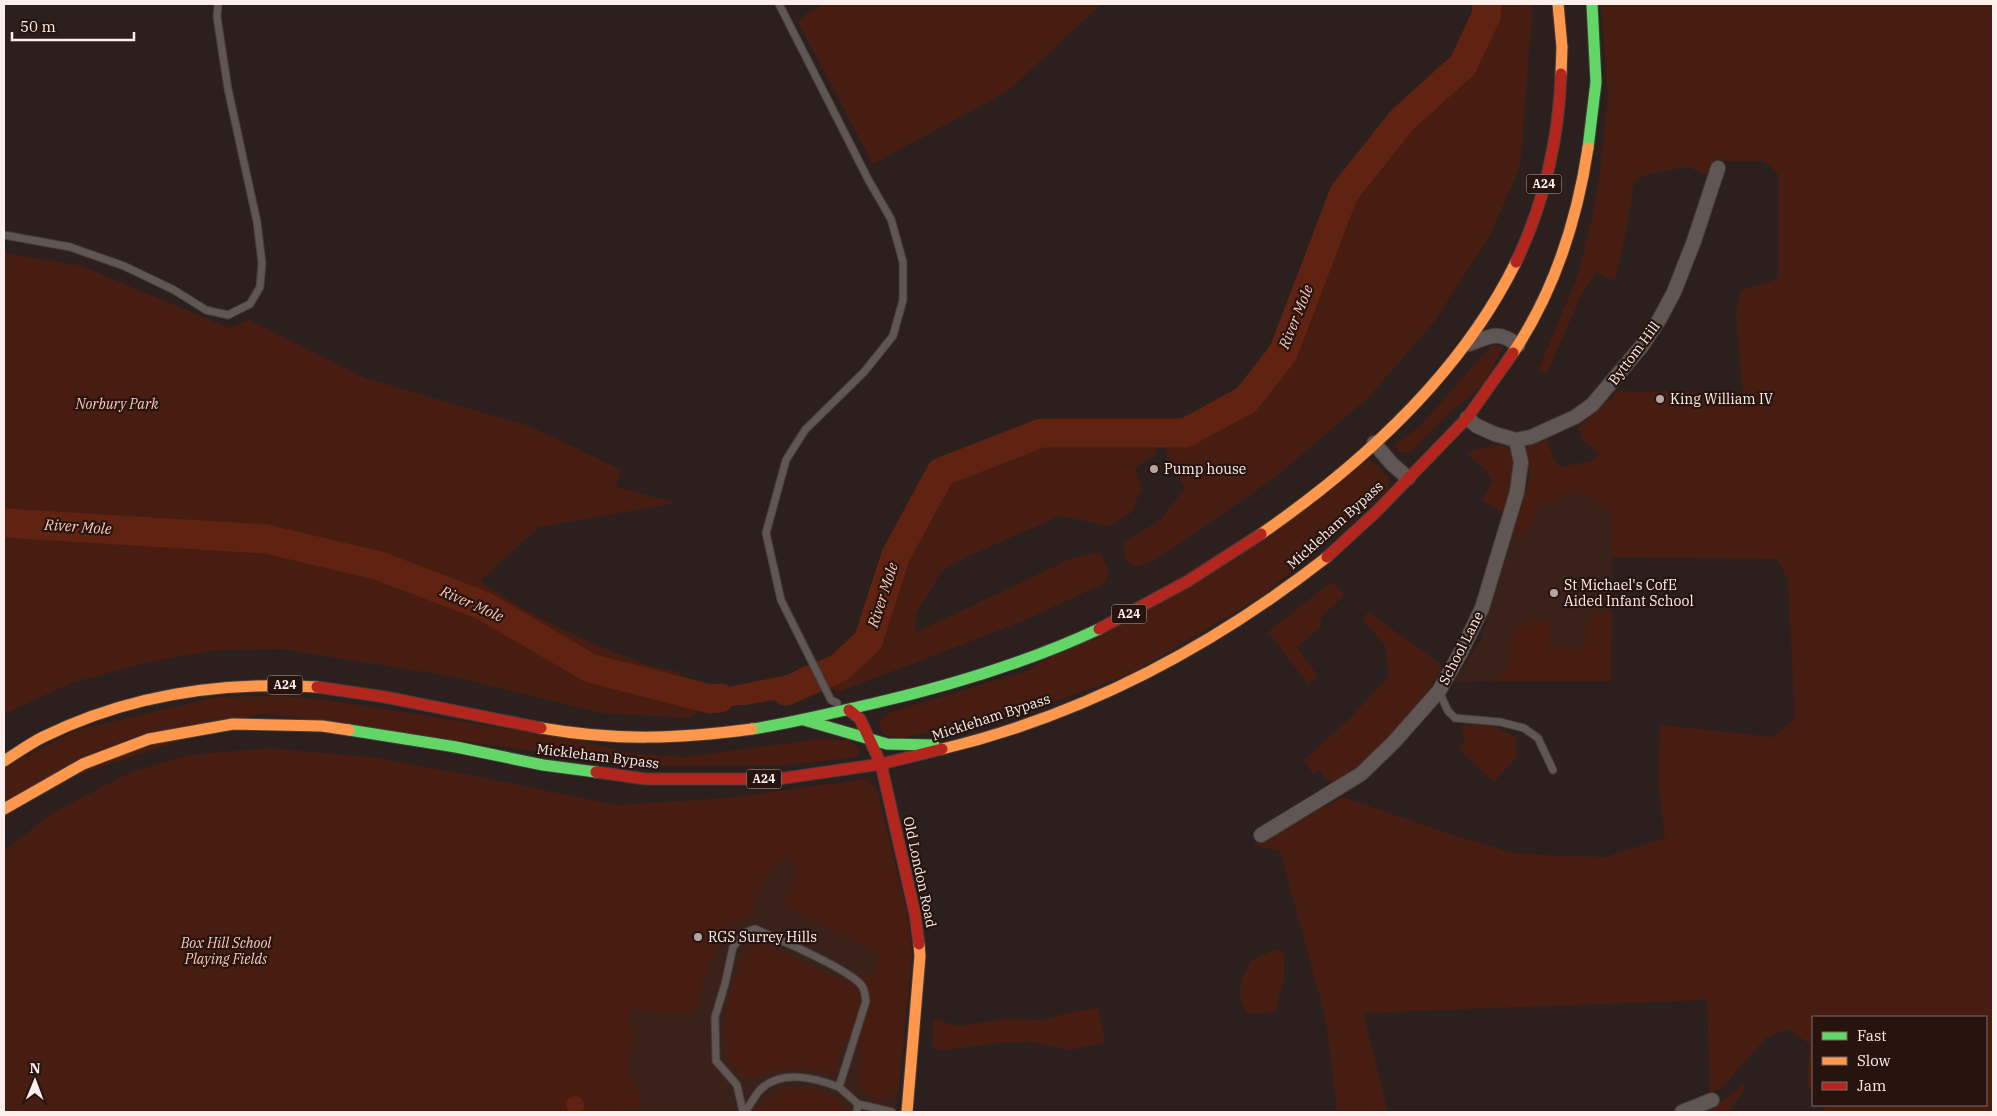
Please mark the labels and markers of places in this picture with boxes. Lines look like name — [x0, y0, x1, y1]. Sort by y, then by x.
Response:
place label: King William IV — [1670, 390, 1773, 408]
marker: King William IV — [1654, 393, 1666, 405]
place label: Pump house — [1164, 460, 1246, 478]
marker: Pump house — [1148, 463, 1160, 475]
place label: St Michael's CofE Aided Infant School — [1564, 576, 1694, 610]
marker: St Michael's CofE Aided Infant School — [1548, 587, 1560, 599]
place label: RGS Surrey Hills — [708, 928, 817, 946]
marker: RGS Surrey Hills — [692, 931, 704, 943]

